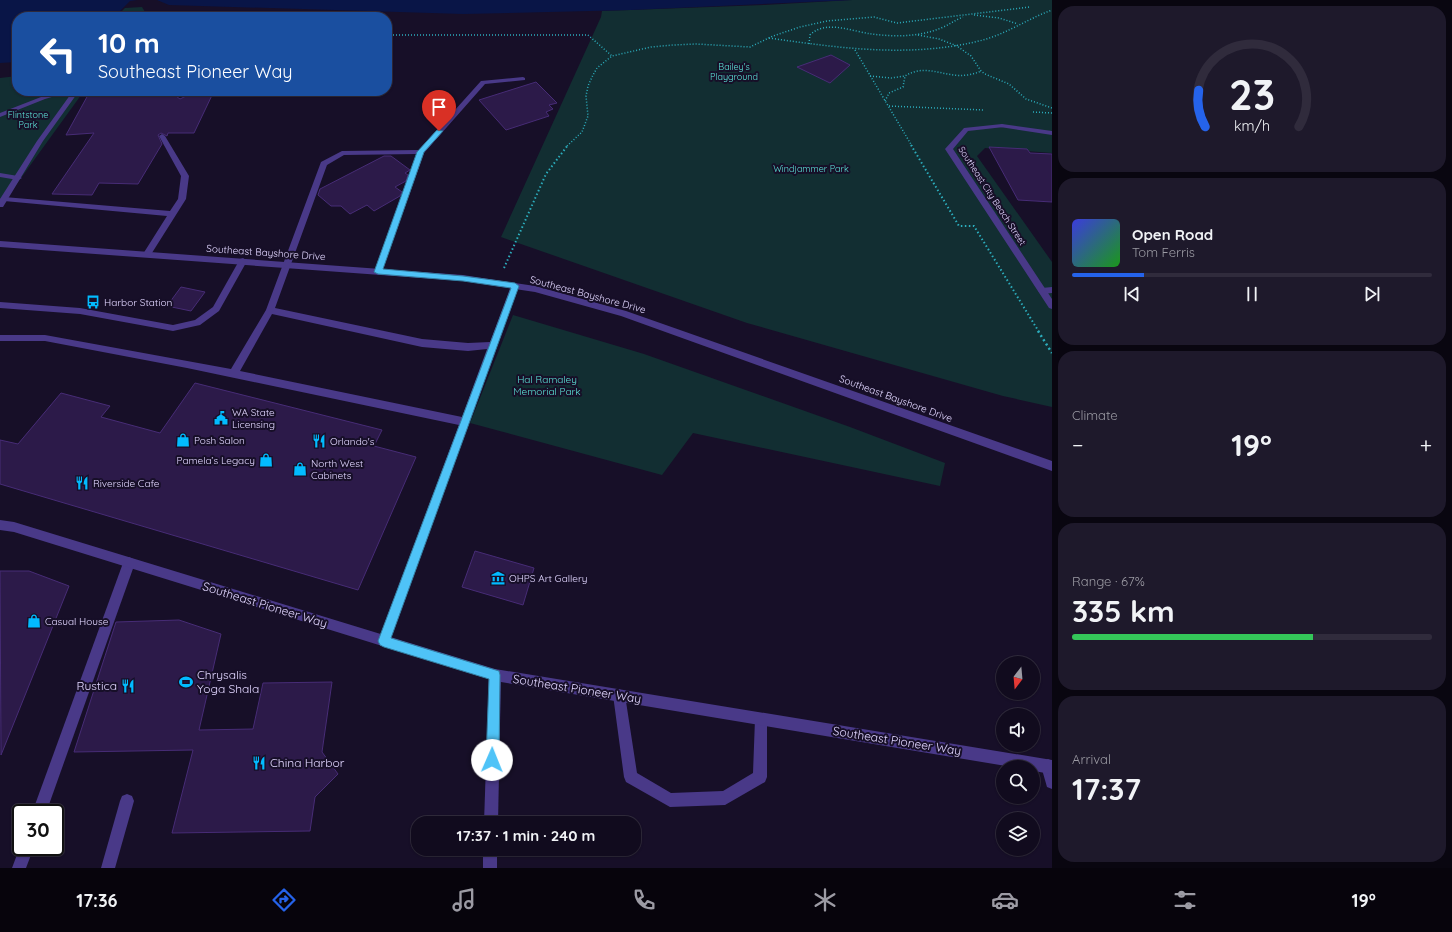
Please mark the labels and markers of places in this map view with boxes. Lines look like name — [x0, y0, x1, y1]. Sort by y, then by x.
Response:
pin — [422, 90, 456, 131]
bus stop icon: Harbor Station — [85, 294, 101, 310]
place label: Harbor Station — [104, 296, 172, 309]
place label: WA State Licensing — [232, 406, 275, 431]
public building icon: WA State Licensing — [213, 410, 229, 426]
shop icon: Posh Salon — [175, 432, 191, 448]
restaurant icon: Orlando's — [311, 433, 327, 449]
place label: Posh Salon — [194, 434, 245, 447]
place label: Orlando's — [330, 435, 375, 448]
shop icon: Pamela’s Legacy — [258, 452, 274, 468]
place label: Pamela’s Legacy — [177, 454, 255, 467]
place label: North West Cabinets — [311, 457, 364, 482]
shop icon: North West Cabinets — [292, 461, 308, 477]
restaurant icon: Riverside Cafe — [74, 475, 90, 491]
place label: Riverside Cafe — [93, 477, 160, 490]
museum icon: OHPS Art Gallery — [490, 570, 506, 586]
place label: OHPS Art Gallery — [509, 572, 587, 585]
shop icon: Casual House — [26, 613, 42, 629]
place label: Casual House — [45, 615, 109, 628]
place label: Chrysalis Yoga Shala — [197, 667, 259, 696]
sports icon: Chrysalis Yoga Shala — [178, 674, 194, 690]
place label: Rustica — [76, 678, 117, 693]
restaurant icon: Rustica — [120, 678, 136, 694]
restaurant icon: China Harbor — [251, 755, 267, 771]
place label: China Harbor — [270, 755, 345, 770]

